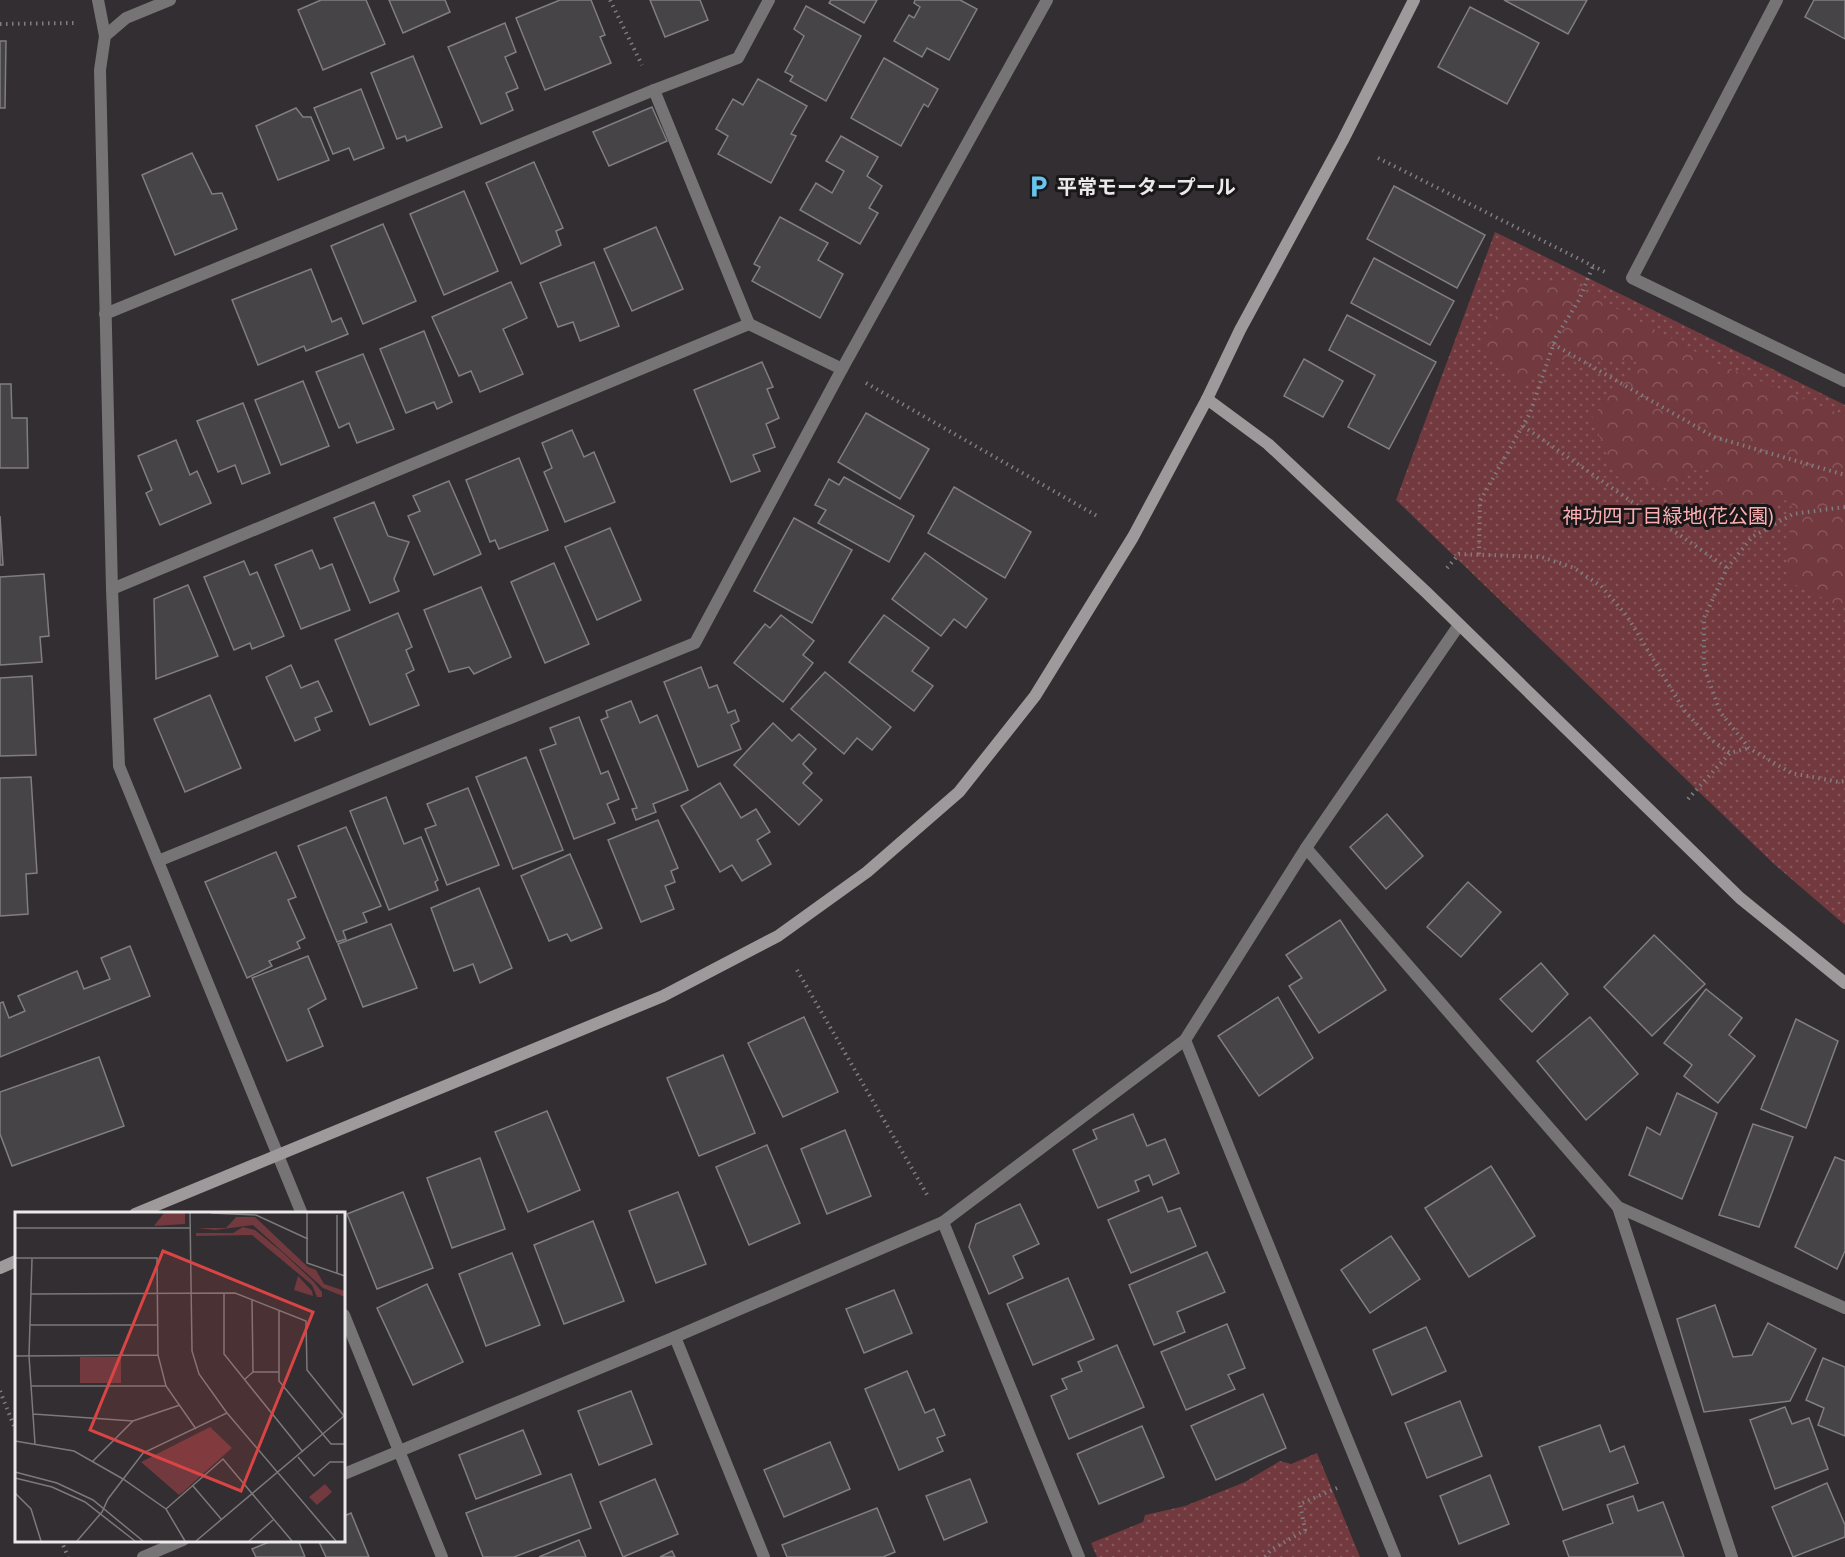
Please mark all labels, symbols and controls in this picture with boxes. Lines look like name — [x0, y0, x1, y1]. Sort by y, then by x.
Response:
parking icon: 平常モータープール — [1026, 173, 1052, 199]
place label: 平常モータープール — [1057, 173, 1236, 200]
park label: 神功四丁目緑地(花公園) — [1563, 502, 1773, 529]
inset map — [15, 1212, 345, 1542]

